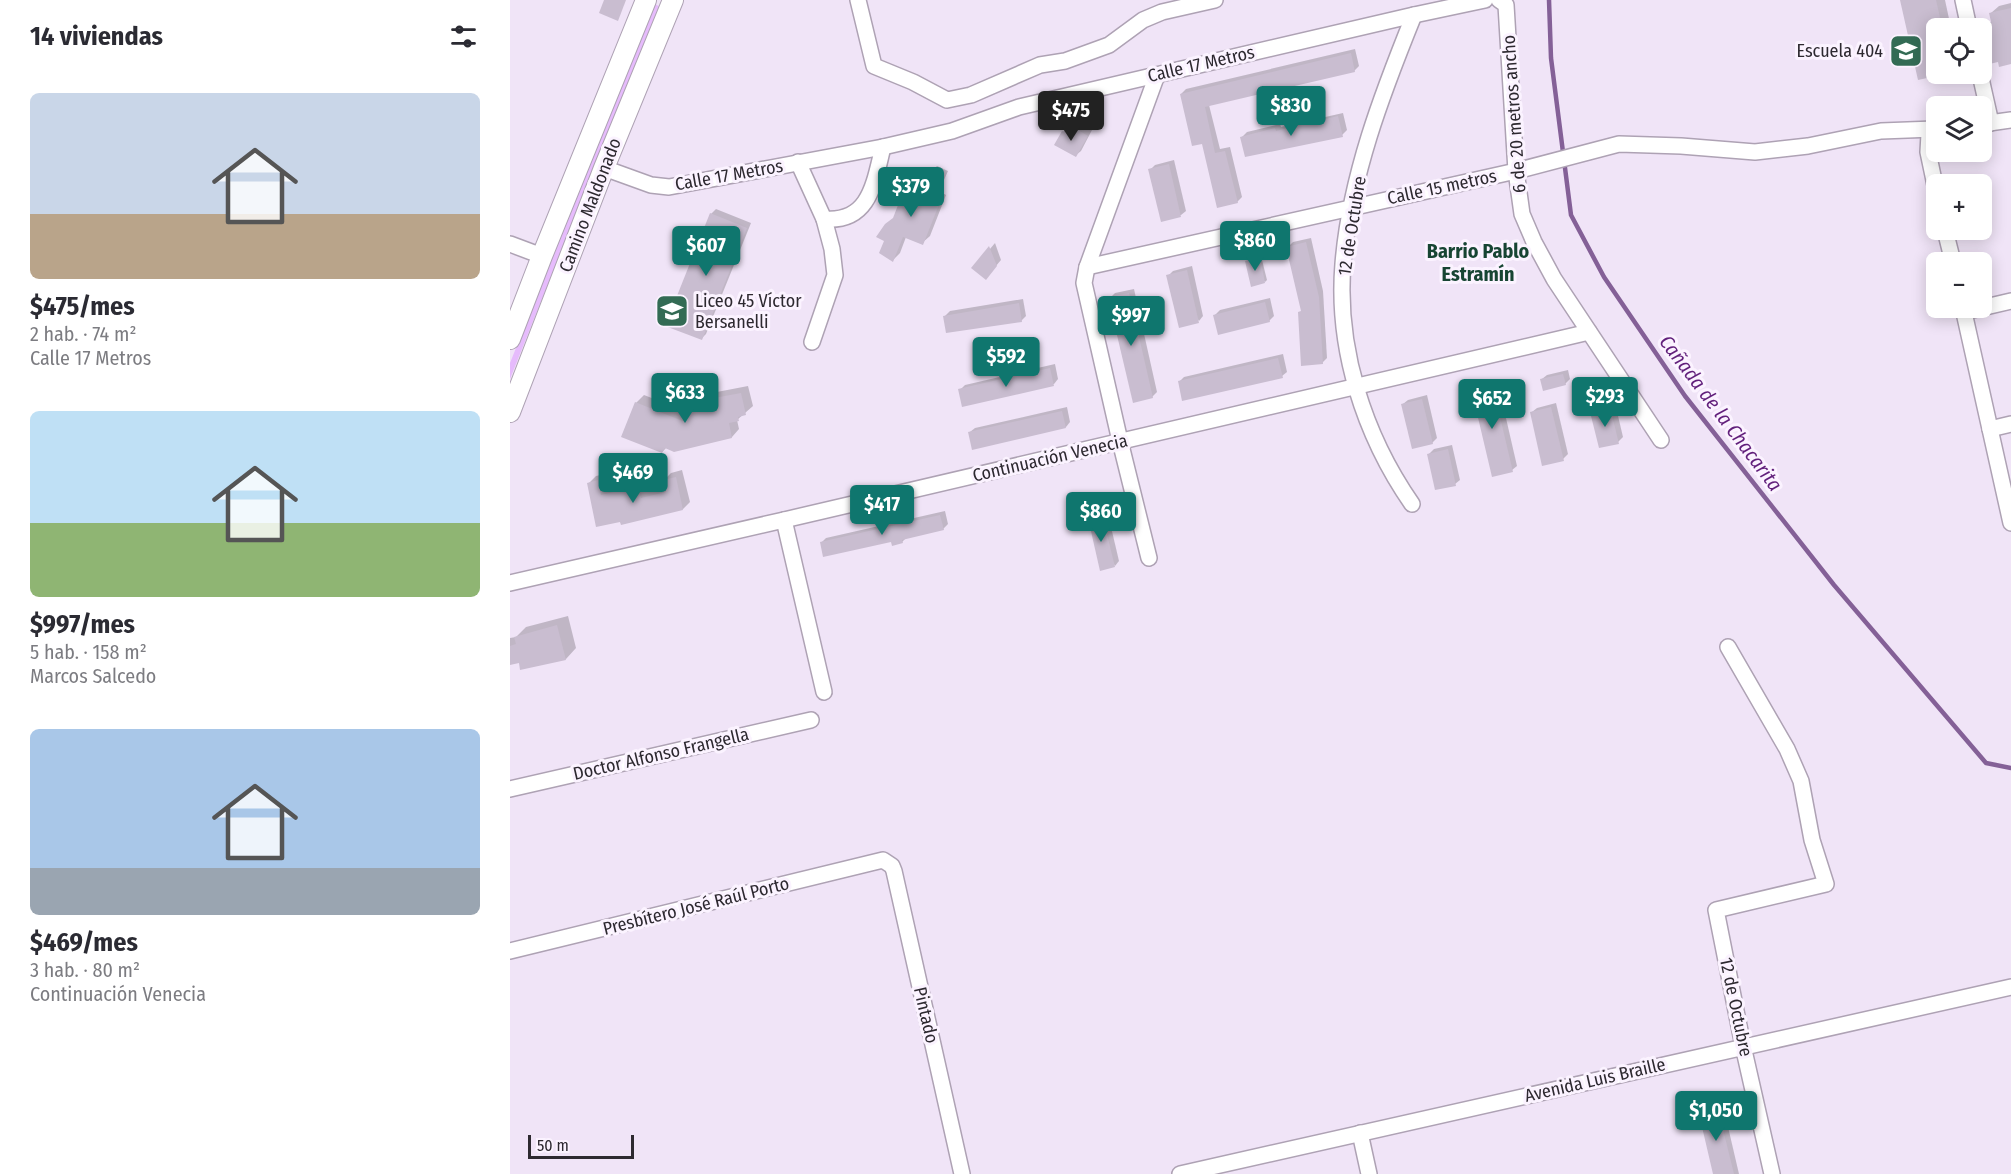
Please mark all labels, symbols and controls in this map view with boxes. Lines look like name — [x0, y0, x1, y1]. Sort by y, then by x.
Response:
map controls — [1926, 18, 1992, 318]
button: locate — [1926, 18, 1992, 84]
icon: filters — [447, 20, 480, 53]
text: 14 viviendas — [30, 21, 163, 52]
school or university icon: Escuela 404 — [1888, 33, 1924, 69]
street label: 6 de 20 metros ancho — [1498, 34, 1530, 194]
place label: Escuela 404 — [1797, 40, 1883, 62]
street label: Calle 17 Metros — [1145, 41, 1257, 87]
pin: $830 — [1255, 86, 1327, 137]
pin: $475 — [1035, 91, 1107, 142]
text: $830 — [1271, 93, 1311, 117]
button: layers — [1926, 96, 1992, 162]
text: $475 — [1052, 98, 1090, 122]
icon: home — [201, 132, 309, 240]
street label: Camino Maldonado — [554, 135, 626, 275]
street label: Calle 17 Metros — [673, 155, 785, 195]
street label: Calle 15 metros — [1385, 165, 1499, 209]
pin: $379 — [875, 167, 947, 218]
text: $379 — [892, 174, 930, 198]
button: + — [1926, 174, 1992, 240]
street label: 12 de Octubre — [1333, 175, 1371, 277]
pin: $860 — [1219, 221, 1291, 272]
pin: $607 — [670, 226, 742, 277]
text: $860 — [1234, 228, 1276, 252]
text: $607 — [686, 233, 726, 257]
district label: Barrio Pablo Estramín — [1427, 239, 1530, 286]
button: − — [1926, 252, 1992, 318]
place label: Liceo 45 Víctor Bersanelli — [695, 290, 802, 333]
text: $475/mes — [30, 291, 135, 322]
school or university icon: Liceo 45 Víctor Bersanelli — [654, 293, 690, 329]
pin: $997 — [1095, 296, 1167, 347]
text: $997 — [1112, 303, 1150, 327]
text: 2 hab. · 74 m² — [30, 322, 137, 346]
water label: Cañada de la Chacarita — [1655, 330, 1787, 496]
pin: $592 — [970, 337, 1042, 388]
text: $592 — [987, 344, 1025, 368]
text: Calle 17 Metros — [30, 346, 151, 370]
pin: $633 — [649, 373, 721, 424]
pin: $293 — [1569, 377, 1641, 428]
pin: $652 — [1456, 379, 1528, 430]
text: $633 — [665, 380, 705, 404]
text: $293 — [1586, 384, 1624, 408]
text: $652 — [1472, 386, 1512, 410]
street label: Continuación Venecia — [970, 429, 1130, 487]
icon: home — [201, 450, 309, 558]
pin: $469 — [597, 453, 669, 504]
text: $469 — [613, 460, 653, 484]
pin: $417 — [846, 485, 918, 536]
text: $417 — [864, 492, 900, 516]
pin: $860 — [1065, 492, 1137, 543]
text: $860 — [1080, 499, 1122, 523]
text: $997/mes — [30, 609, 135, 640]
text: 5 hab. · 158 m² — [30, 640, 147, 664]
text: Marcos Salcedo — [30, 664, 156, 688]
street label: Doctor Alfonso Frangella — [571, 723, 751, 785]
icon: home — [201, 768, 309, 876]
street label: Presbítero José Raúl Porto — [601, 872, 791, 940]
text: $469/mes — [30, 927, 138, 958]
street label: 12 de Octubre — [1715, 956, 1757, 1059]
text: 3 hab. · 80 m² — [30, 958, 140, 982]
text: Continuación Venecia — [30, 982, 206, 1006]
street label: Pintado — [909, 985, 943, 1045]
street label: Avenida Luis Braille — [1522, 1053, 1668, 1107]
pin: $1,050 — [1667, 1091, 1765, 1142]
text: $1,050 — [1689, 1098, 1743, 1122]
scale bar — [528, 1132, 634, 1160]
text: 50 m — [537, 1136, 569, 1155]

